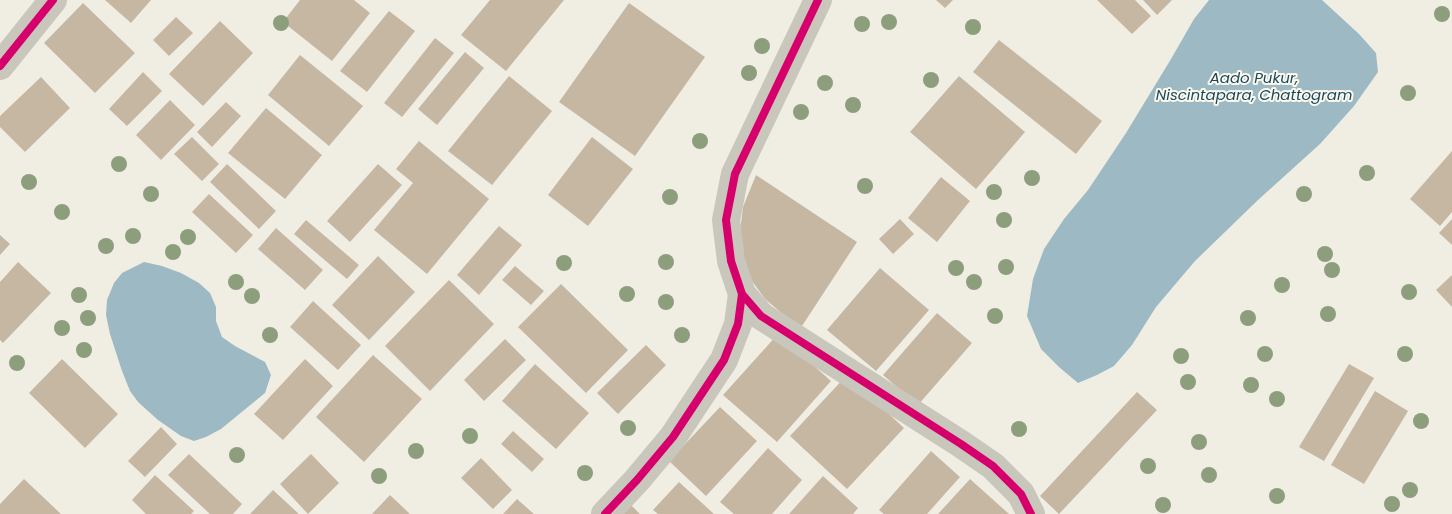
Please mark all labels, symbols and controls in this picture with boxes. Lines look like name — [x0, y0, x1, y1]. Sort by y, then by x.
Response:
water label: Aado Pukur, Niscintapara, Chattogram — [1156, 70, 1352, 105]

